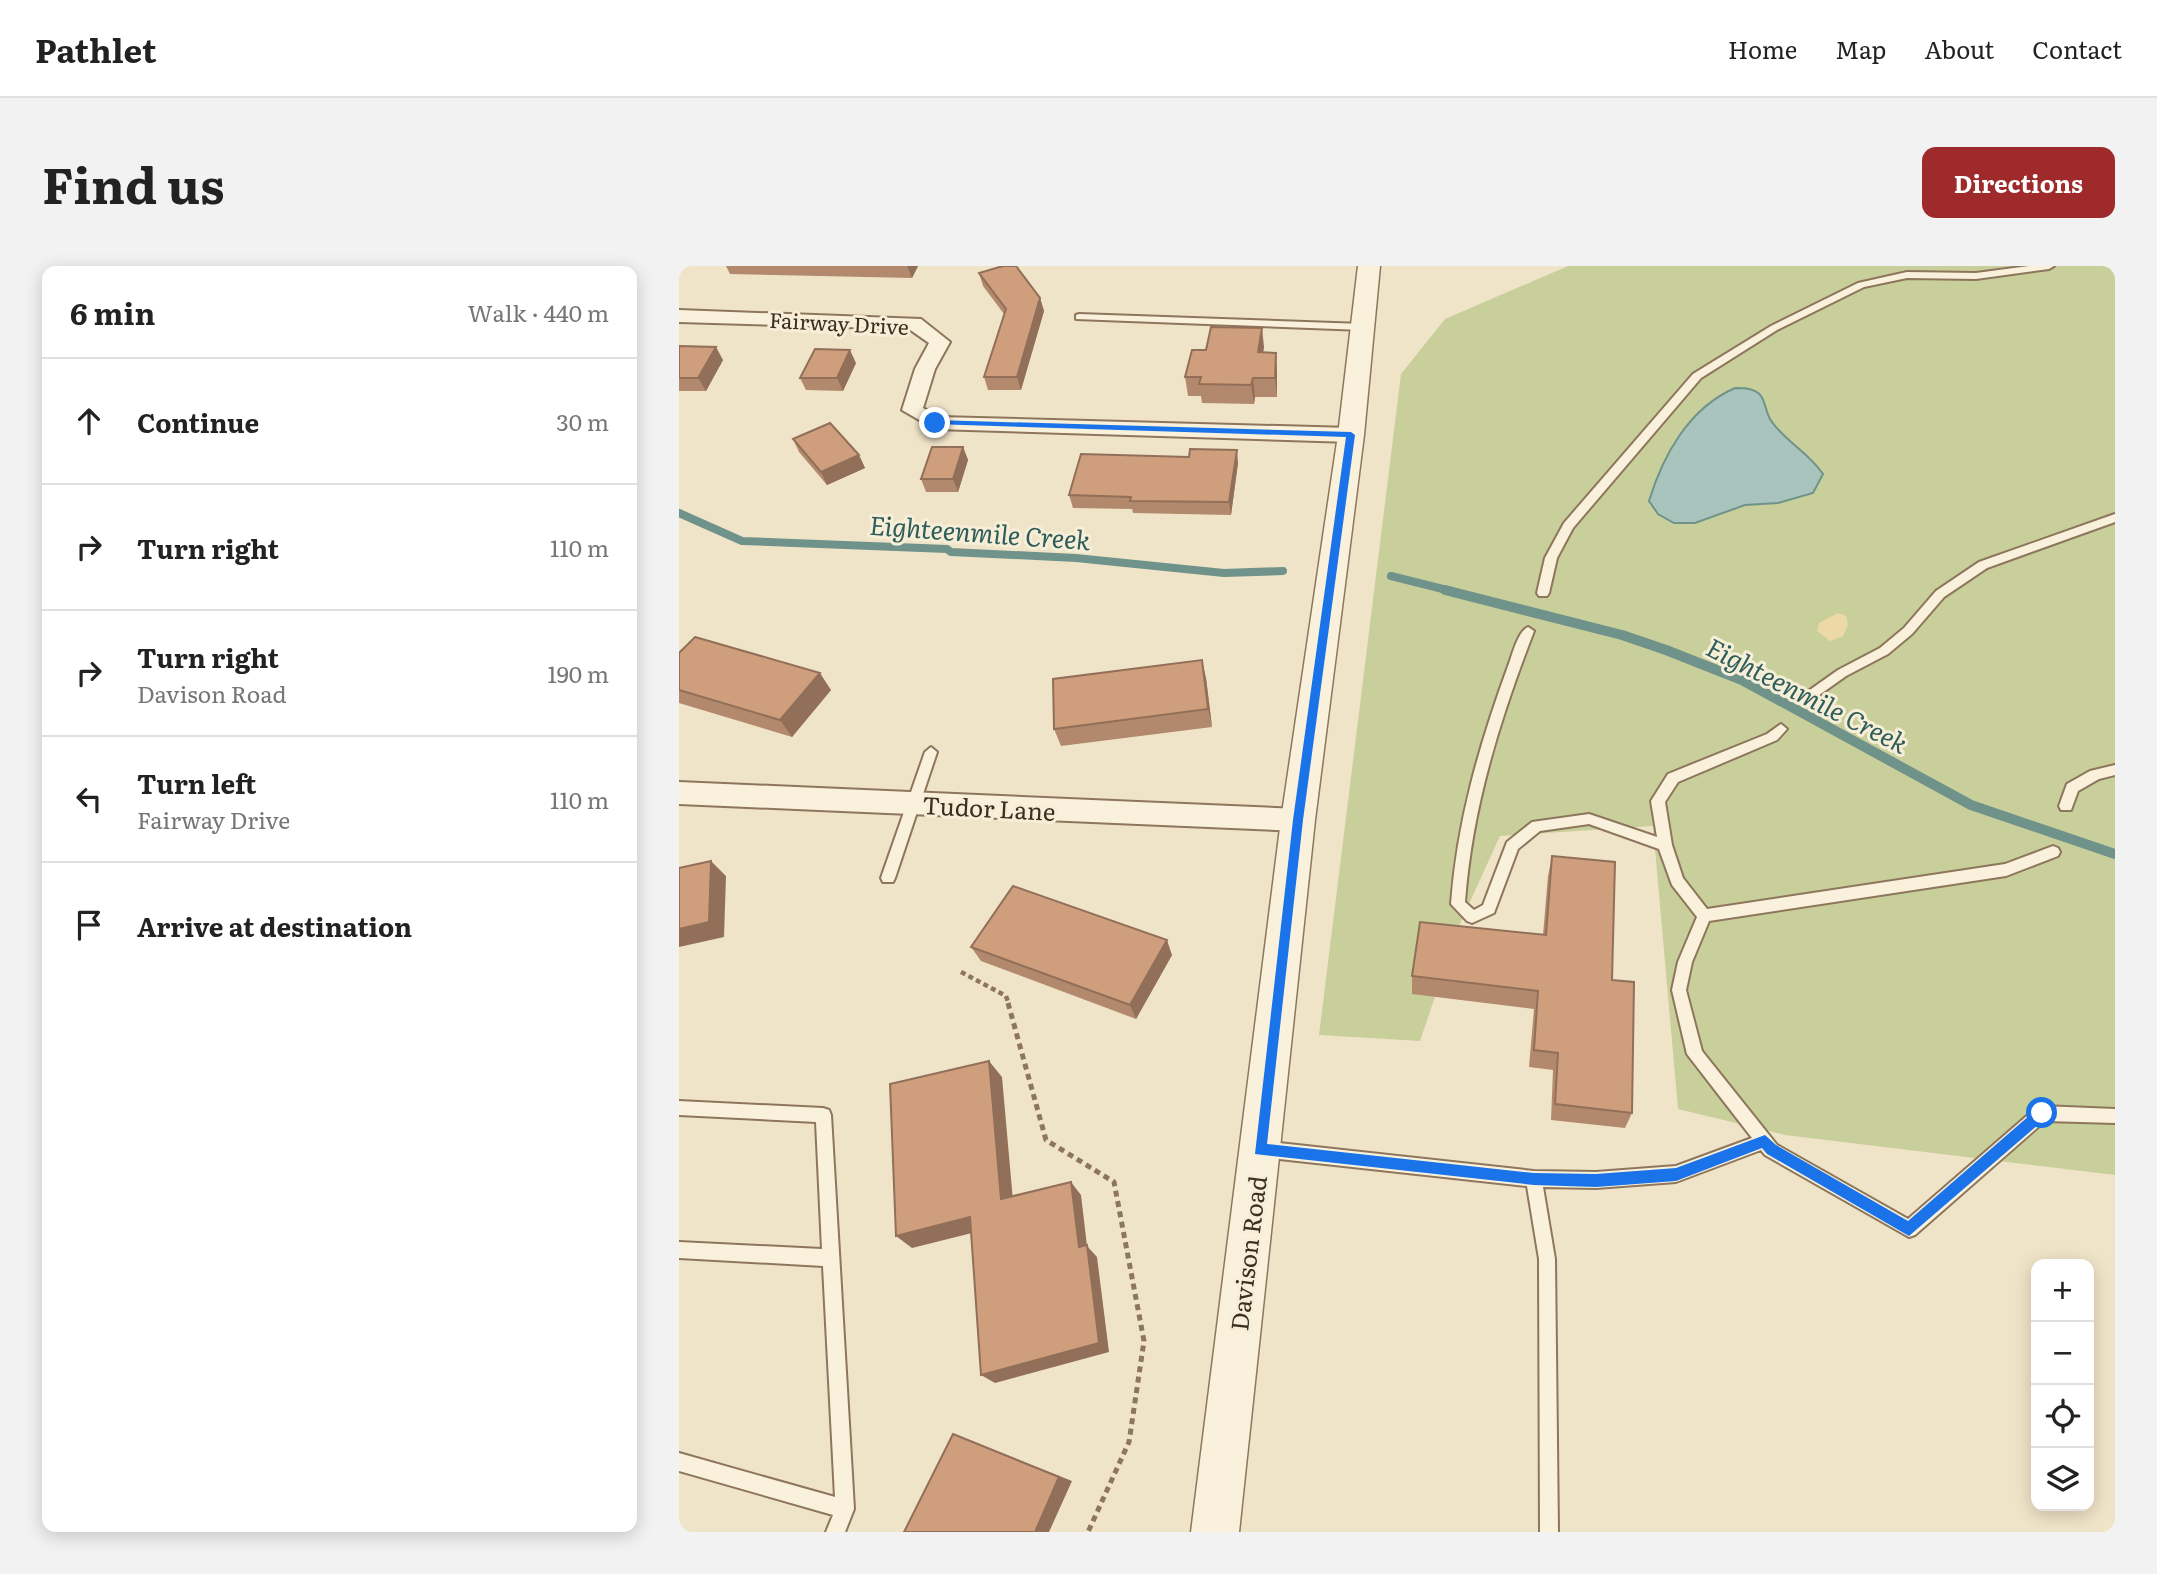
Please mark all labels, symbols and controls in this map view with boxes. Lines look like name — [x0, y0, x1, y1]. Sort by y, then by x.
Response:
text: Pathlet — [35, 24, 156, 73]
text: Home — [1728, 31, 1797, 66]
text: Map — [1835, 31, 1886, 66]
text: About — [1924, 31, 1994, 66]
text: Contact — [2032, 31, 2122, 66]
text: Find us — [42, 146, 225, 219]
button: Directions — [1922, 147, 2115, 218]
text: 6 min — [70, 290, 155, 334]
text: Walk · 440 m — [468, 295, 609, 329]
street label: Fairway Drive — [768, 303, 910, 341]
icon: ahead — [70, 402, 108, 440]
text: Continue — [137, 402, 259, 441]
text: 30 m — [556, 404, 609, 438]
route end — [919, 407, 950, 438]
water label: Eighteenmile Creek — [868, 504, 1093, 558]
icon: right — [70, 528, 108, 566]
text: Turn right — [137, 528, 279, 567]
text: 110 m — [550, 530, 609, 564]
water label: Eighteenmile Creek — [1700, 626, 1916, 762]
text: Turn right — [137, 637, 279, 676]
icon: right — [70, 654, 108, 692]
text: 190 m — [547, 656, 609, 690]
text: Davison Road — [137, 676, 287, 710]
text: Turn left — [137, 763, 256, 802]
icon: left — [70, 780, 108, 818]
text: 110 m — [550, 782, 609, 816]
street label: Tudor Lane — [922, 786, 1056, 828]
text: Fairway Drive — [137, 802, 290, 836]
icon: arrive — [70, 906, 108, 944]
text: Arrive at destination — [137, 906, 412, 945]
route start — [2026, 1097, 2057, 1128]
street label: Davison Road — [1220, 1173, 1274, 1333]
map controls — [2031, 1259, 2094, 1511]
button: + — [2031, 1259, 2094, 1322]
button: − — [2031, 1322, 2094, 1385]
button: locate — [2031, 1385, 2094, 1448]
button: layers — [2031, 1448, 2094, 1511]

